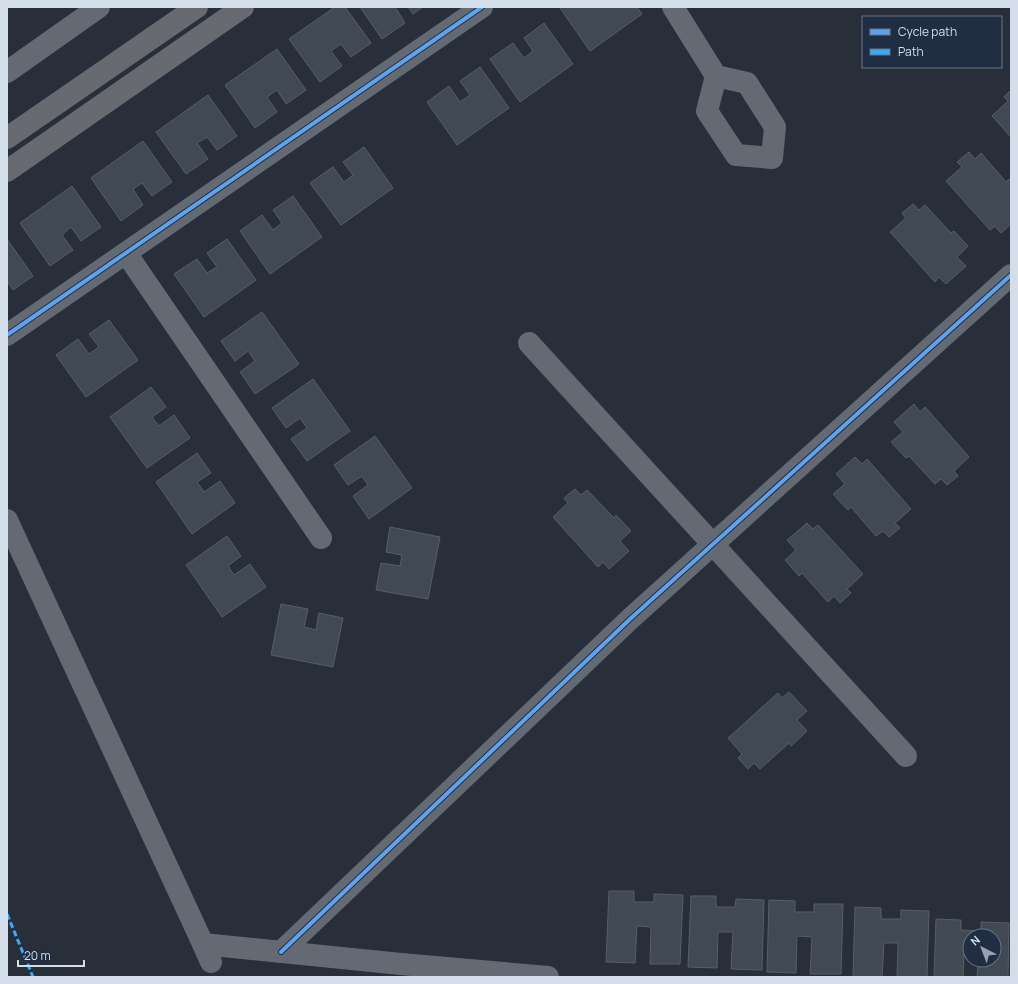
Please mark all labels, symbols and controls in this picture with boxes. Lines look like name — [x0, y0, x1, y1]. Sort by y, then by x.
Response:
legend — [862, 16, 1002, 68]
text: Cycle path — [898, 23, 957, 40]
text: Path — [898, 43, 924, 60]
north arrow — [962, 928, 1002, 968]
text: N — [967, 932, 983, 948]
scale bar — [18, 942, 84, 968]
text: 20 m — [24, 947, 51, 964]

